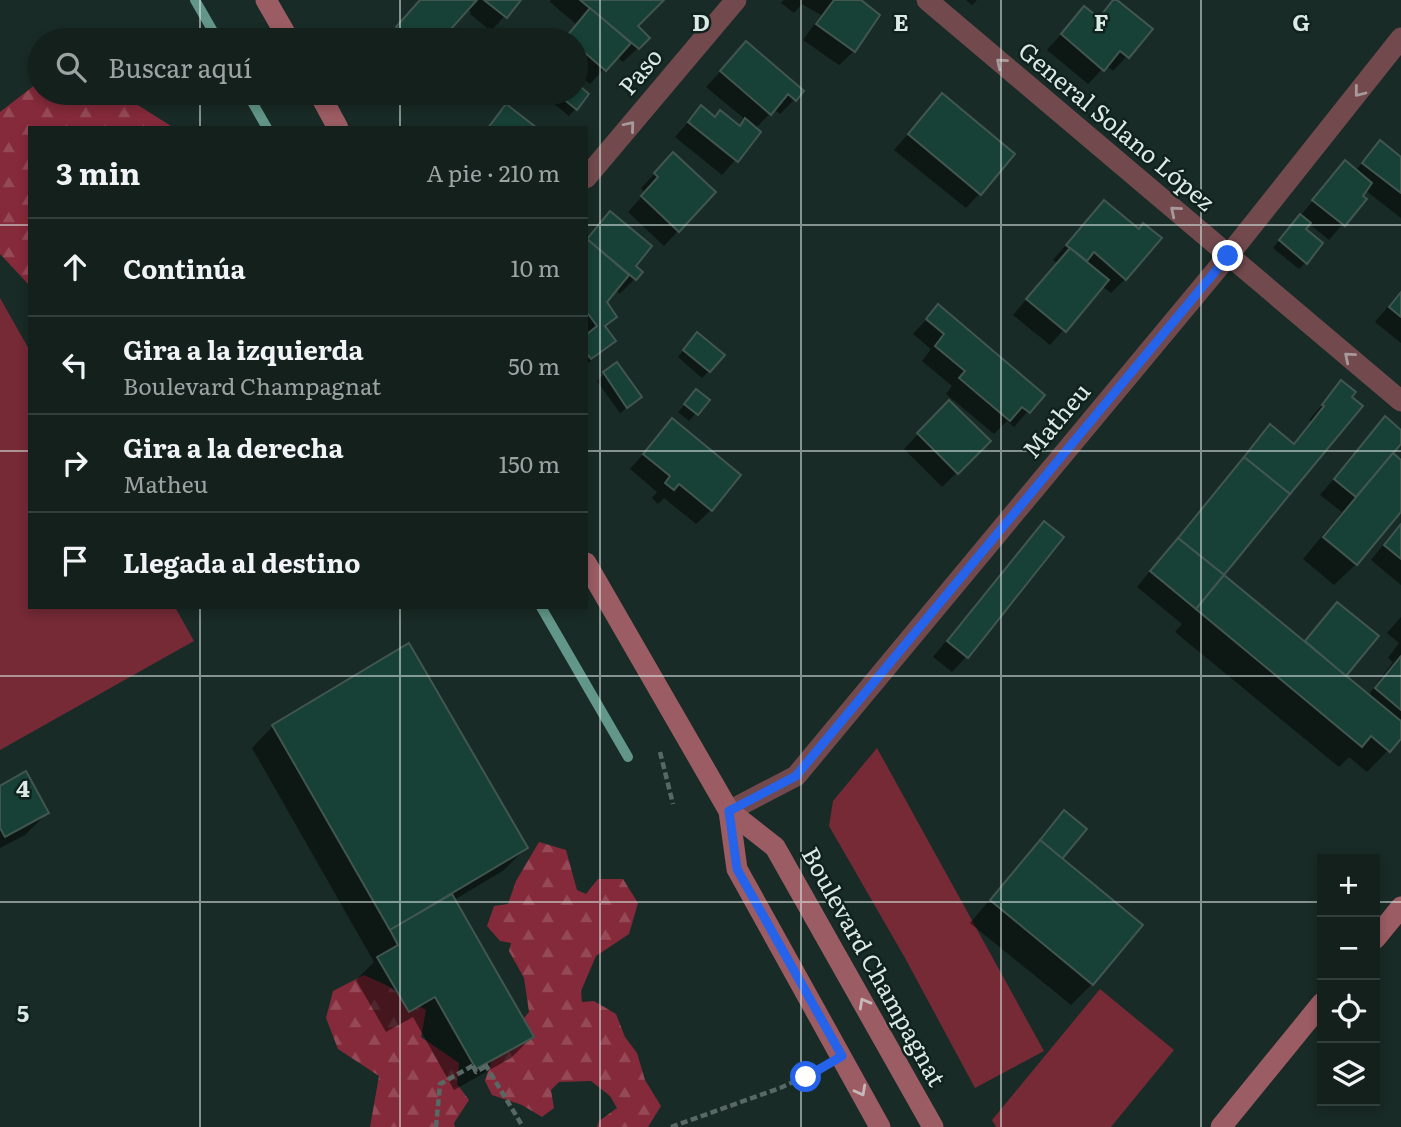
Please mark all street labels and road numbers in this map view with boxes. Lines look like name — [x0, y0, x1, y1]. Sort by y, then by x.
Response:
street label: General Solano López — [1012, 32, 1224, 218]
street label: Paso — [609, 39, 669, 102]
street label: Matheu — [1013, 374, 1097, 465]
street label: Boulevard Champagnat — [795, 840, 956, 1092]

